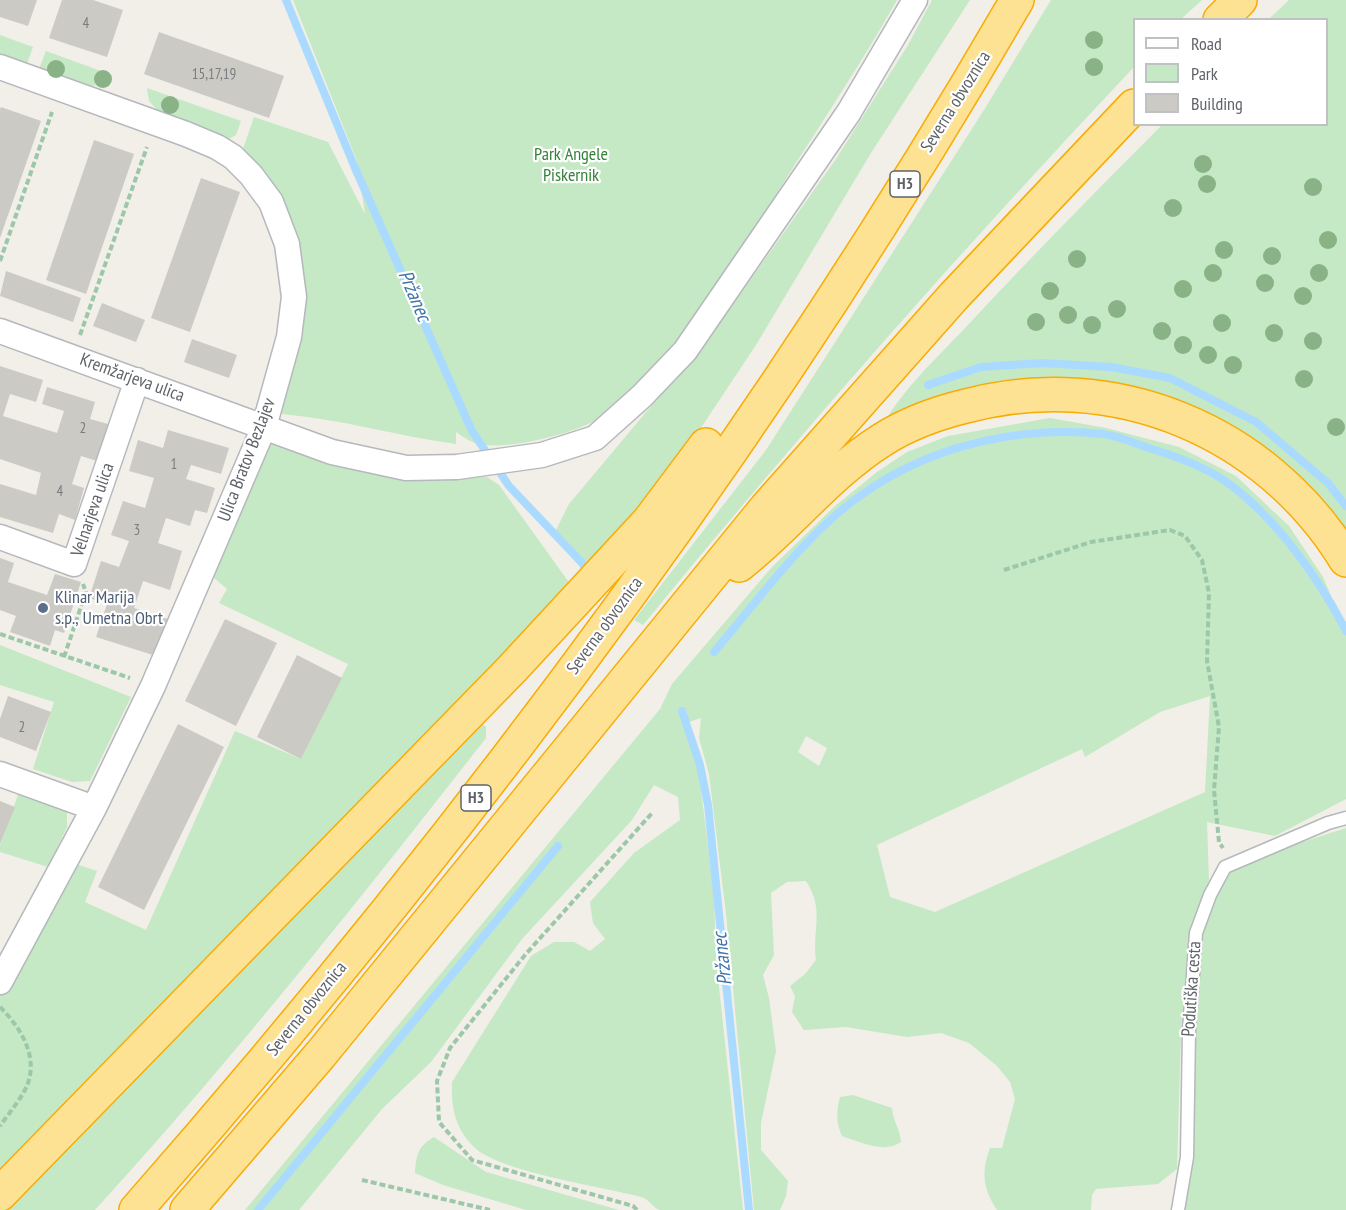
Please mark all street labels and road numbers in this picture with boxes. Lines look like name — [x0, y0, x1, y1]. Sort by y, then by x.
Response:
street label: Severna obvoznica — [916, 48, 996, 156]
road number: H3 — [890, 171, 920, 197]
street label: Kremžarjeva ulica — [77, 349, 187, 407]
street label: Ulica Bratov Bezlajev — [214, 395, 280, 525]
street label: Velnarjeva ulica — [67, 460, 119, 560]
street label: Severna obvoznica — [562, 573, 648, 679]
road number: H3 — [461, 785, 491, 811]
street label: Podutiška cesta — [1178, 941, 1206, 1037]
street label: Severna obvoznica — [262, 958, 352, 1060]

